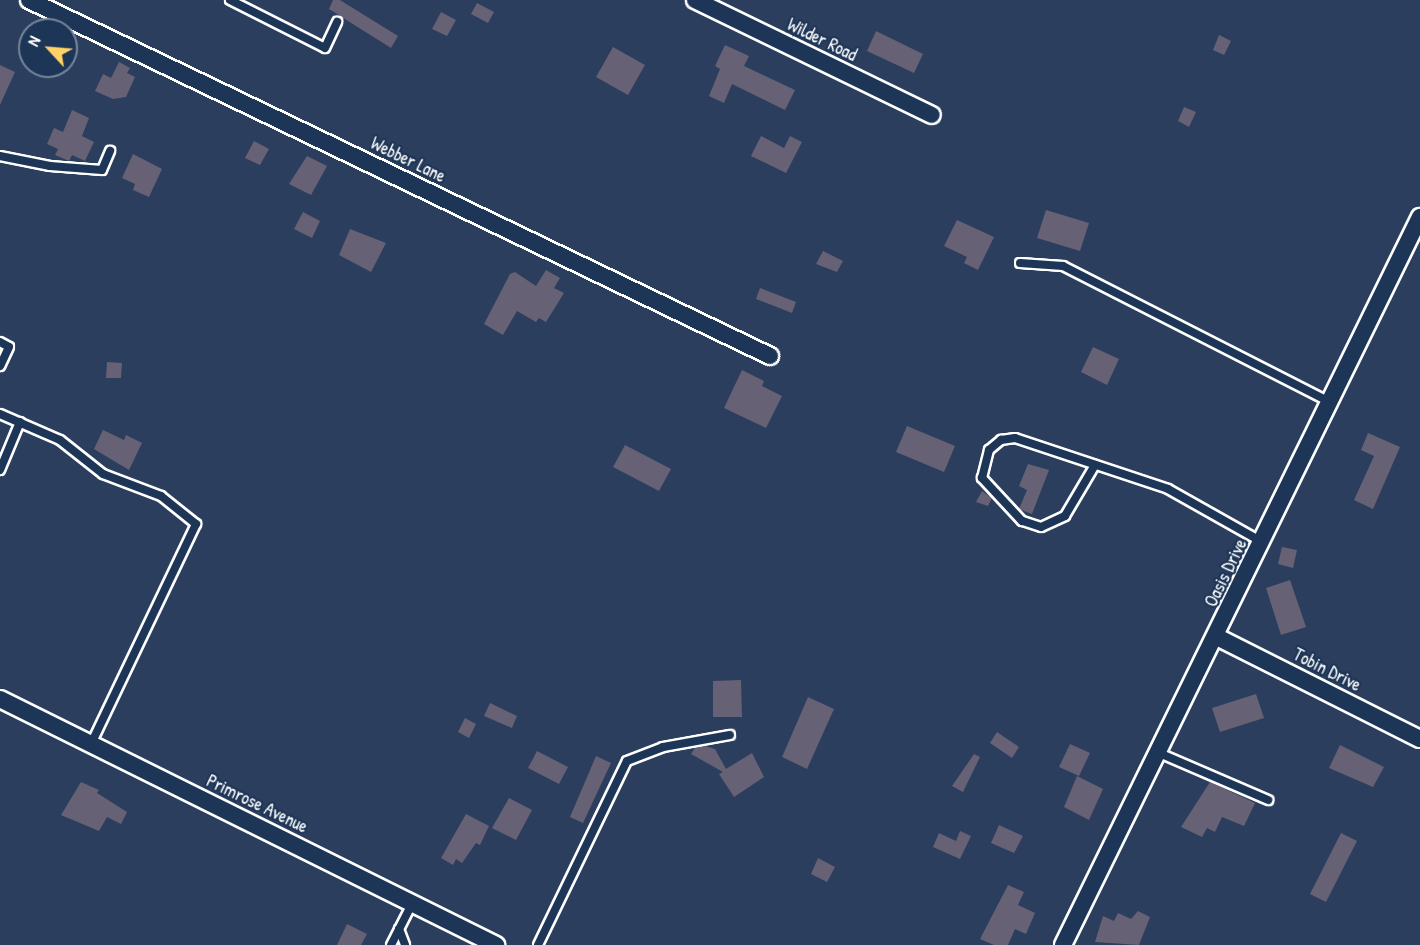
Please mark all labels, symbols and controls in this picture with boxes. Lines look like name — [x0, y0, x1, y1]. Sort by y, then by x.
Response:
street label: Wilder Road — [784, 14, 860, 66]
north arrow — [18, 18, 78, 78]
text: N — [22, 32, 45, 50]
street label: Webber Lane — [367, 133, 449, 187]
street label: Oasis Drive — [1200, 535, 1252, 611]
street label: Tobin Drive — [1289, 644, 1365, 696]
street label: Primrose Avenue — [203, 770, 311, 838]

